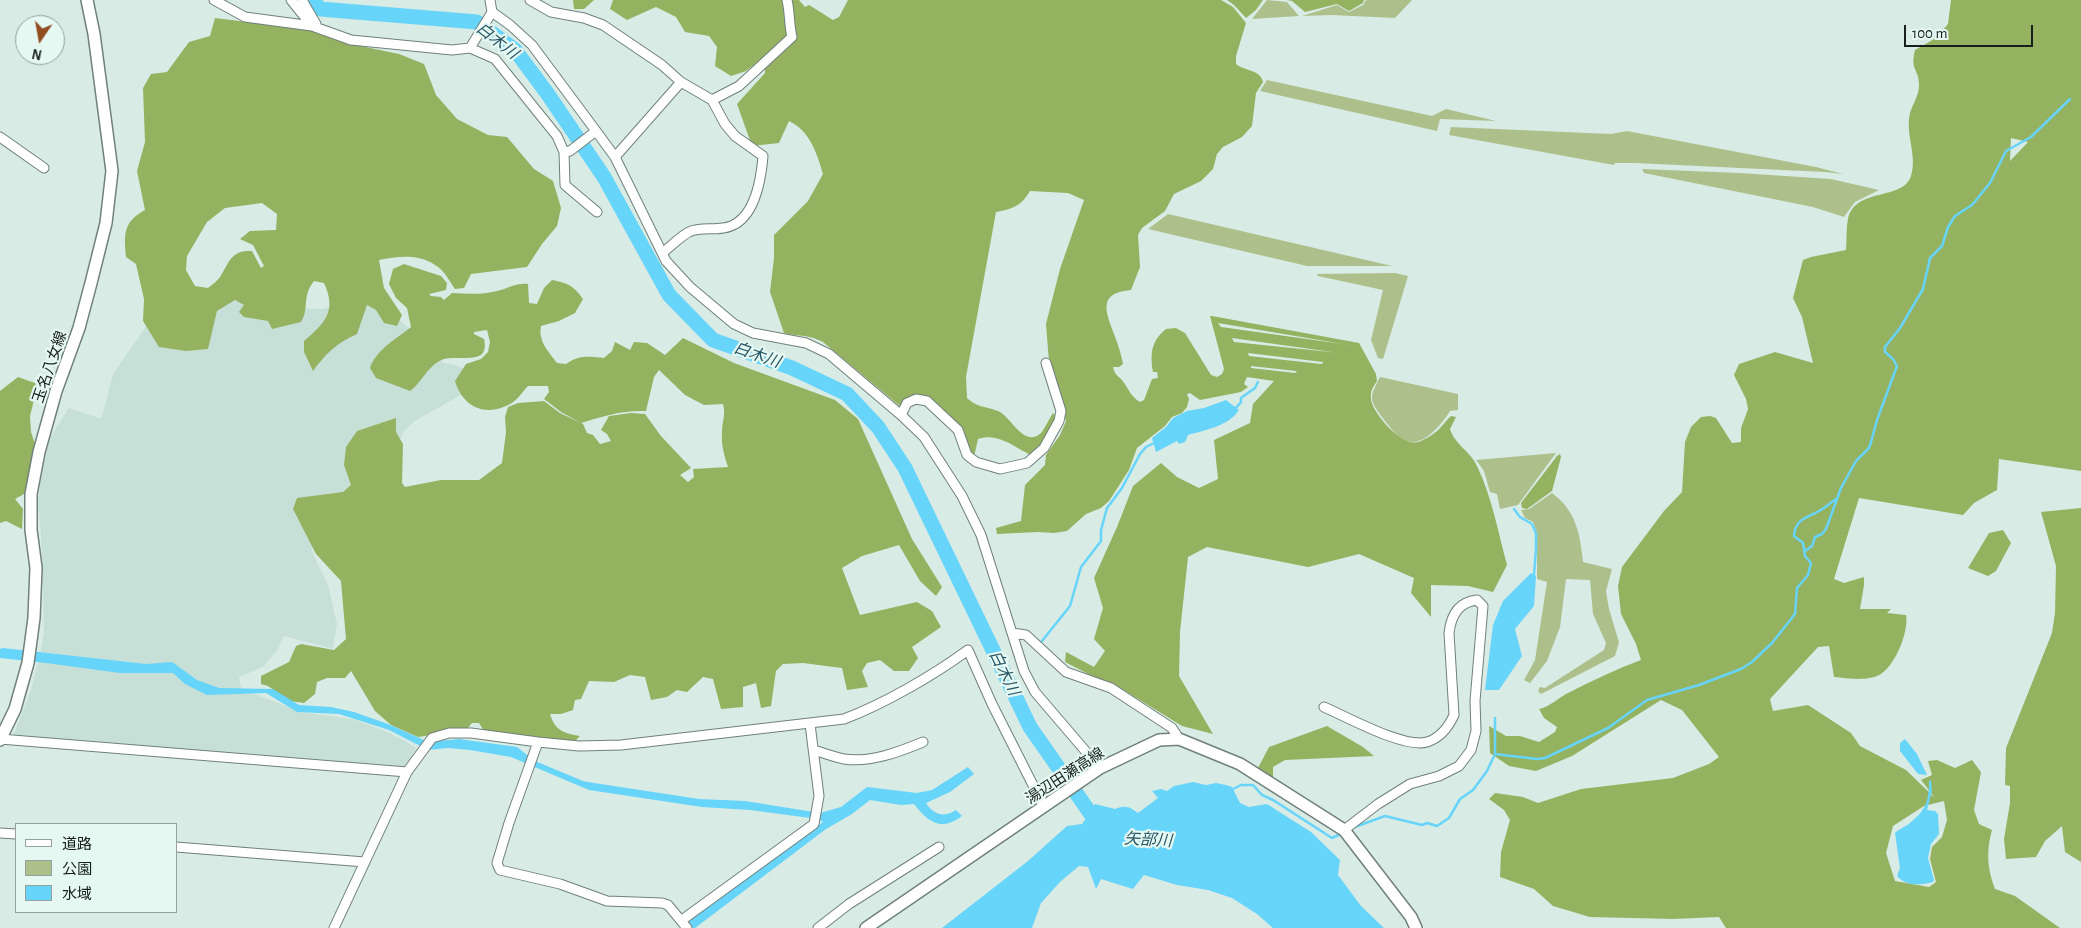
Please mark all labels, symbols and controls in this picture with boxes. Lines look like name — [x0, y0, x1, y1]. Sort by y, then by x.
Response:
north arrow — [15, 15, 65, 65]
scale bar — [1906, 15, 2035, 47]
water label: 白木川 — [472, 19, 522, 63]
text: 100 m — [1912, 26, 1947, 41]
text: N — [31, 46, 43, 62]
street label: 玉名八女線 — [29, 329, 71, 405]
water label: 白木川 — [731, 338, 783, 372]
water label: 白木川 — [985, 647, 1023, 699]
street label: 湯辺田瀬高線 — [1022, 744, 1108, 808]
legend — [15, 823, 178, 913]
water label: 矢部川 — [1124, 829, 1172, 851]
text: 道路 — [62, 837, 92, 852]
text: 公園 — [62, 862, 92, 877]
text: 水域 — [62, 887, 92, 902]

